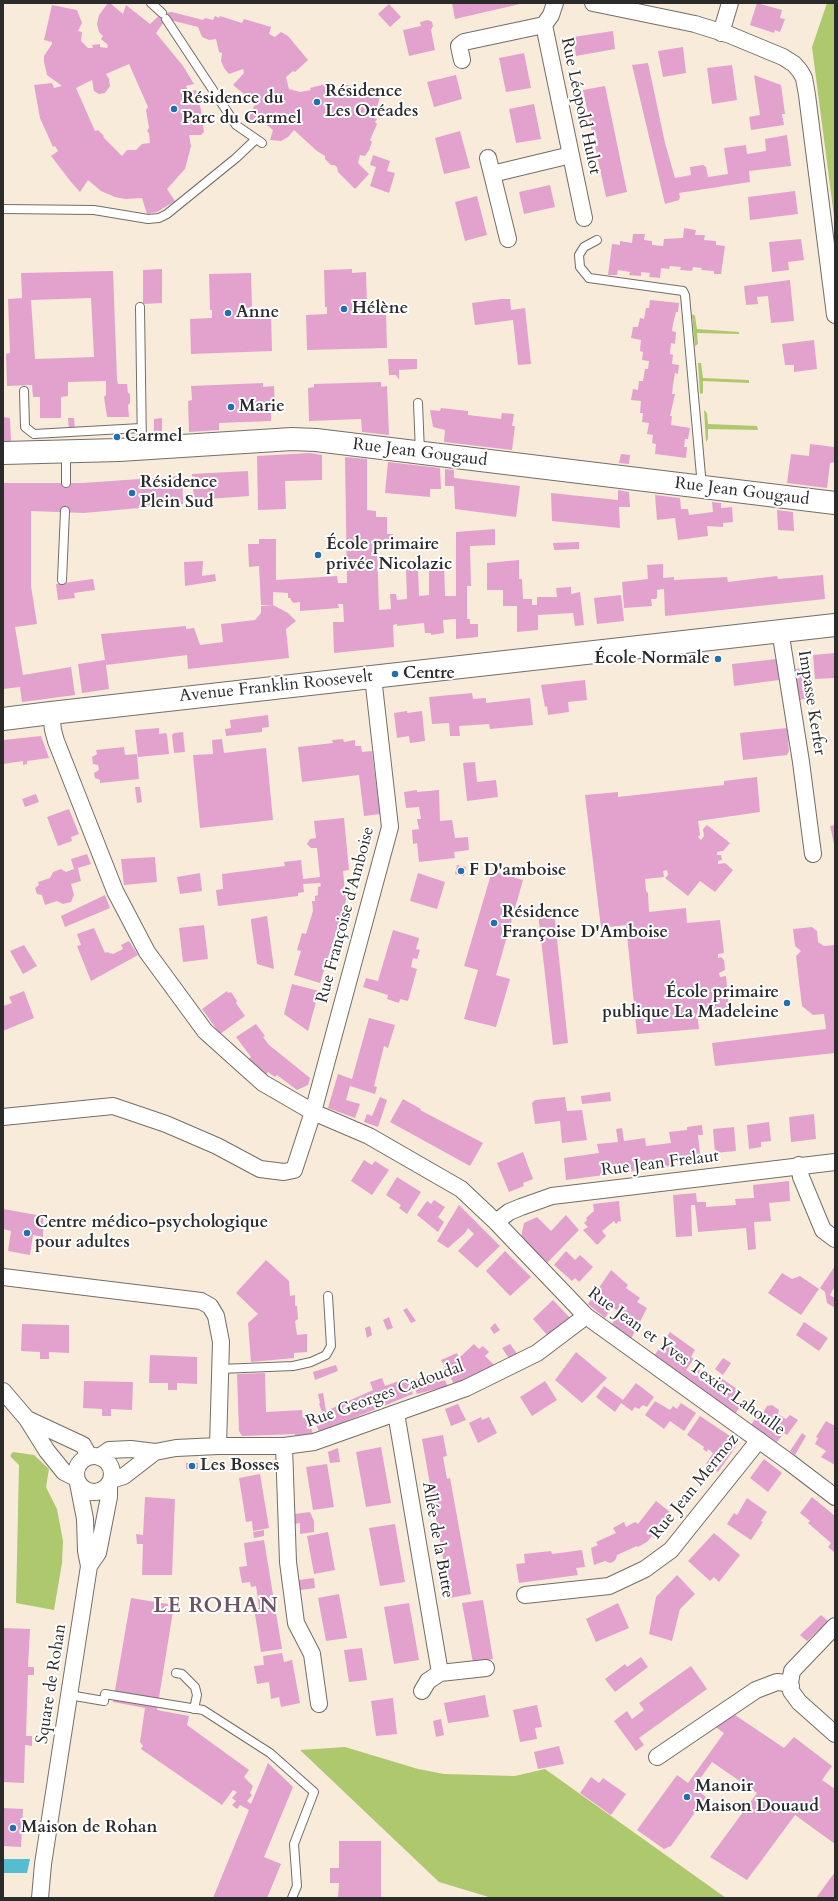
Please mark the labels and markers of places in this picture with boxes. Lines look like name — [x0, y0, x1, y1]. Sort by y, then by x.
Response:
place label: Résidence Les Oréades — [325, 82, 418, 122]
place label: Résidence du Parc du Carmel — [182, 89, 301, 129]
marker: Résidence Les Oréades — [312, 97, 322, 107]
marker: Résidence du Parc du Carmel — [169, 104, 179, 114]
place label: Hélène — [352, 299, 408, 319]
place label: Anne — [236, 303, 279, 323]
marker: Hélène — [339, 304, 349, 314]
marker: Anne — [223, 308, 233, 318]
place label: Marie — [239, 397, 285, 417]
marker: Marie — [226, 402, 236, 412]
place label: Carmel — [125, 427, 182, 447]
marker: Carmel — [112, 432, 122, 442]
place label: Résidence Plein Sud — [140, 473, 217, 513]
marker: Résidence Plein Sud — [127, 488, 137, 498]
place label: École primaire privée Nicolazic — [326, 535, 452, 575]
marker: École primaire privée Nicolazic — [313, 550, 323, 560]
place label: École Normale — [594, 649, 710, 669]
marker: École Normale — [713, 654, 723, 664]
place label: Centre — [403, 664, 455, 684]
marker: Centre — [390, 669, 400, 679]
place label: F D'amboise — [469, 861, 567, 881]
marker: F D'amboise — [456, 866, 466, 876]
place label: Résidence Françoise D'Amboise — [502, 903, 668, 943]
marker: Résidence Françoise D'Amboise — [489, 918, 499, 928]
place label: École primaire publique La Madeleine — [602, 983, 779, 1023]
marker: École primaire publique La Madeleine — [782, 998, 792, 1008]
place label: Centre médico-psychologique pour adultes — [35, 1213, 268, 1253]
marker: Centre médico-psychologique pour adultes — [22, 1228, 32, 1238]
place label: Les Bosses — [200, 1456, 280, 1476]
marker: Les Bosses — [187, 1461, 197, 1471]
place label: Manoir Maison Douaud — [695, 1777, 819, 1817]
marker: Manoir Maison Douaud — [682, 1792, 692, 1802]
place label: Maison de Rohan — [21, 1818, 157, 1838]
marker: Maison de Rohan — [8, 1823, 18, 1833]

